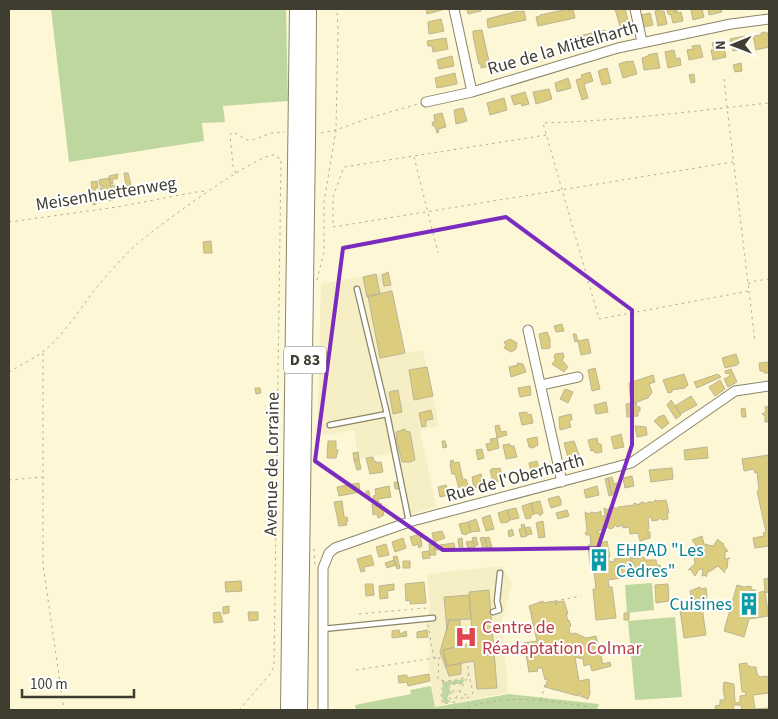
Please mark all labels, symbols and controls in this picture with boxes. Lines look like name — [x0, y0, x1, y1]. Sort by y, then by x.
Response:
street label: Rue de la Mittelharth — [485, 14, 641, 82]
north arrow — [708, 20, 758, 70]
text: N — [711, 40, 731, 50]
street label: Meisenhuettenweg — [34, 171, 178, 217]
road number: D 83 — [284, 346, 326, 374]
street label: Avenue de Lorraine — [258, 392, 286, 536]
street label: Rue de l'Oberharth — [443, 448, 587, 508]
place label: EHPAD "Les Cèdres" — [616, 538, 704, 584]
building icon: EHPAD "Les Cèdres" — [586, 547, 612, 573]
building icon: Cuisines — [736, 591, 762, 617]
place label: Cuisines — [669, 592, 732, 617]
place label: Centre de Réadaptation Colmar — [482, 615, 642, 661]
hospital icon: Centre de Réadaptation Colmar — [453, 624, 479, 650]
scale bar — [22, 666, 135, 698]
text: 100 m — [30, 674, 68, 695]

